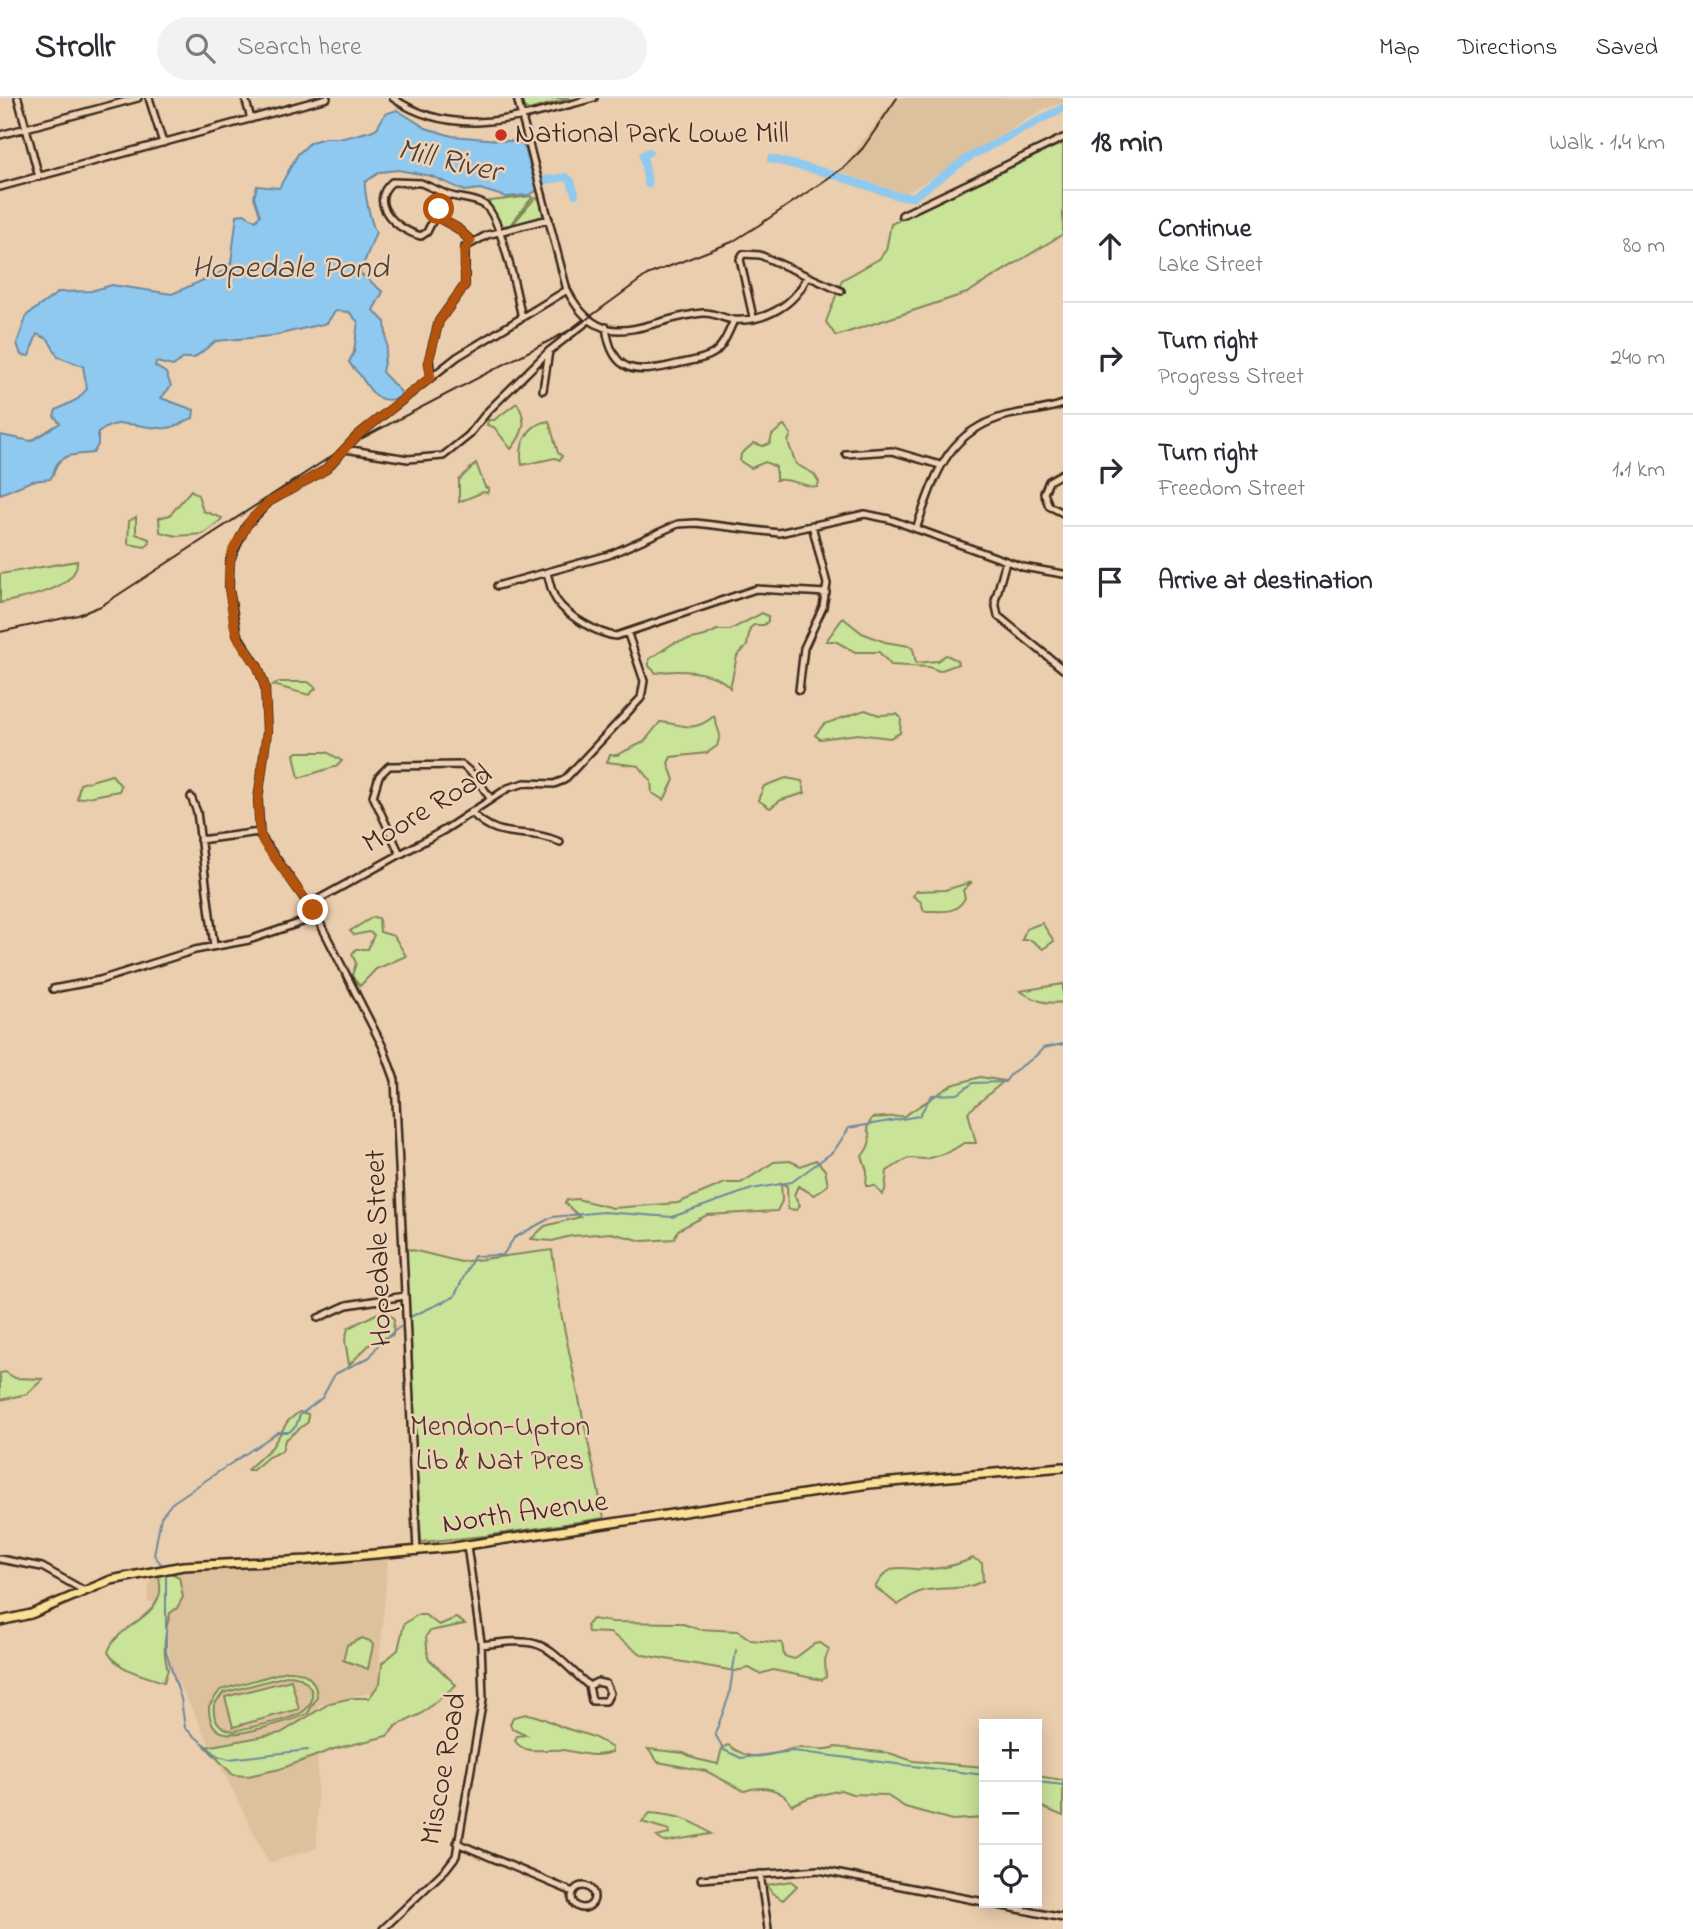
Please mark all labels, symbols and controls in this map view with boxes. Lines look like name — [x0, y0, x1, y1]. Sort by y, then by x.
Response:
search box — [157, 17, 647, 80]
text: Strollr — [35, 24, 115, 72]
icon: search — [181, 29, 219, 67]
text: Search here — [237, 29, 362, 67]
text: Map — [1379, 31, 1420, 66]
text: Directions — [1458, 31, 1557, 66]
text: Saved — [1595, 31, 1658, 66]
place label: National Park Lowe Mill — [515, 113, 789, 157]
text: 18 min — [1091, 122, 1163, 166]
water label: Mill River — [393, 127, 509, 198]
marker: National Park Lowe Mill — [493, 127, 509, 143]
text: Walk · 1.4 km — [1549, 127, 1665, 160]
route start — [423, 193, 454, 224]
text: Continue — [1158, 211, 1251, 249]
icon: ahead — [1091, 227, 1129, 265]
text: 80 m — [1623, 230, 1665, 263]
water label: Hopedale Pond — [192, 246, 389, 293]
text: Lake Street — [1158, 249, 1263, 282]
text: Turn right — [1158, 323, 1258, 361]
icon: right — [1091, 339, 1129, 377]
text: 240 m — [1611, 342, 1665, 375]
text: Progress Street — [1158, 361, 1304, 394]
text: Turn right — [1158, 435, 1258, 473]
icon: right — [1091, 451, 1129, 489]
text: 1.1 km — [1612, 454, 1665, 487]
text: Freedom Street — [1158, 473, 1305, 506]
icon: arrive — [1091, 563, 1129, 601]
text: Arrive at destination — [1158, 563, 1373, 601]
street label: Moore Road — [355, 754, 502, 866]
route end — [297, 894, 328, 925]
street label: Hopedale Street — [355, 1149, 405, 1347]
park label: Mendon-Upton Lib & Nat Pres — [410, 1406, 590, 1484]
street label: North Avenue — [439, 1481, 611, 1547]
street label: Miscoe Road — [410, 1689, 480, 1849]
map controls — [979, 1719, 1042, 1908]
button: + — [979, 1719, 1042, 1782]
button: − — [979, 1782, 1042, 1845]
button: locate — [979, 1845, 1042, 1908]

